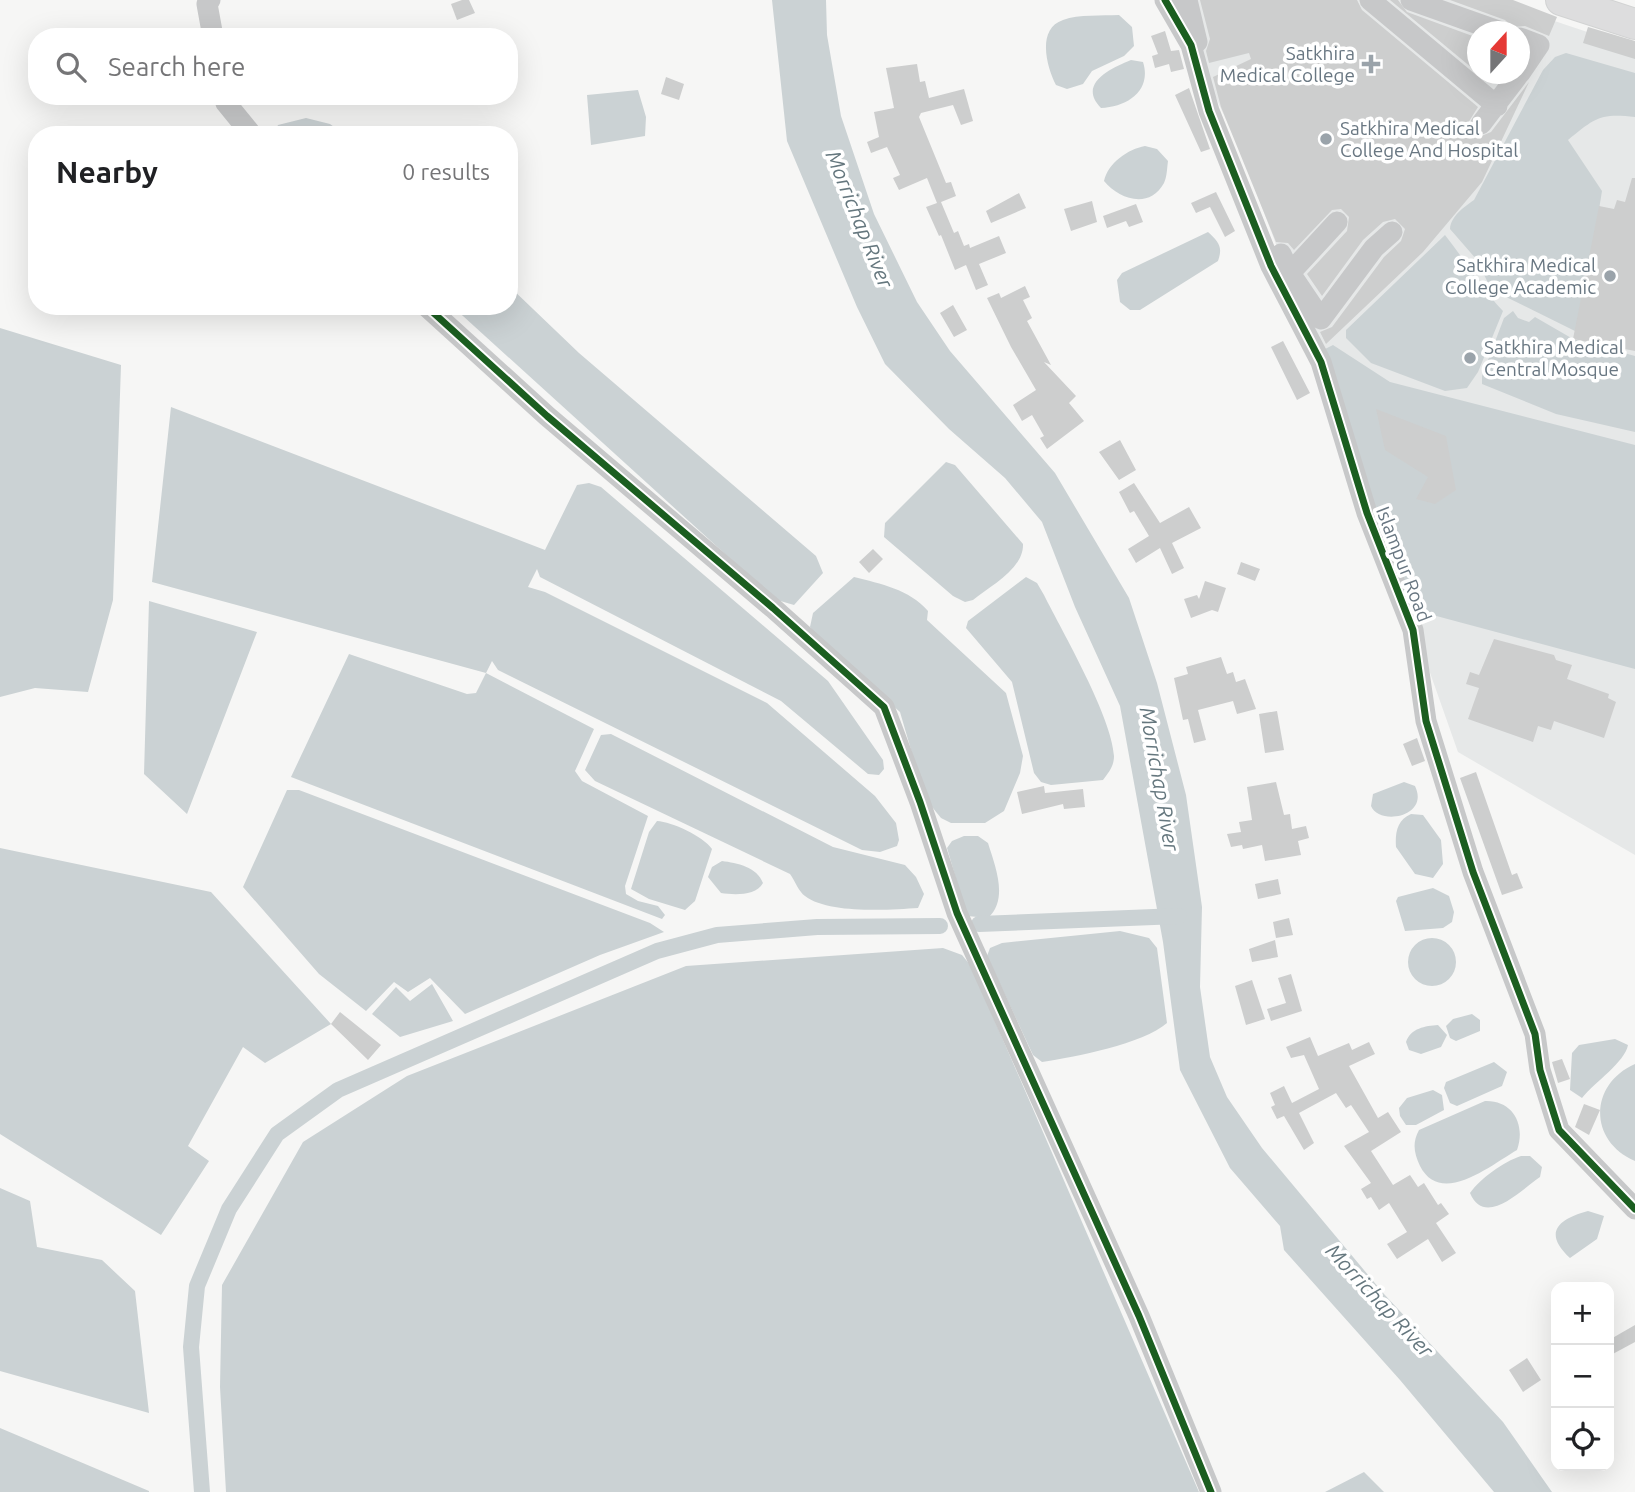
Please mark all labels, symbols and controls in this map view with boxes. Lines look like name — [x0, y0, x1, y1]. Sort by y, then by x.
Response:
north arrow — [1467, 21, 1530, 84]
search box — [28, 28, 518, 105]
place label: Satkhira Medical College — [1220, 42, 1355, 86]
icon: search — [52, 48, 90, 86]
text: Search here — [108, 52, 245, 81]
marker: Satkhira Medical College — [1361, 54, 1381, 74]
place label: Satkhira Medical College And Hospital — [1340, 117, 1518, 161]
marker: Satkhira Medical College And Hospital — [1318, 131, 1334, 147]
water label: Morrichap River — [822, 147, 899, 292]
text: Nearby — [56, 155, 158, 189]
text: 0 results — [402, 159, 490, 184]
place label: Satkhira Medical College Academic — [1445, 254, 1596, 298]
marker: Satkhira Medical College Academic — [1602, 268, 1618, 284]
place label: Satkhira Medical Central Mosque — [1484, 336, 1624, 380]
marker: Satkhira Medical Central Mosque — [1462, 350, 1478, 366]
street label: Islampur Road — [1372, 503, 1436, 625]
water label: Morrichap River — [1136, 705, 1185, 854]
water label: Morrichap River — [1321, 1238, 1439, 1362]
map controls — [1551, 1282, 1614, 1471]
button: + — [1551, 1282, 1614, 1345]
button: − — [1551, 1345, 1614, 1408]
button: locate — [1551, 1408, 1614, 1471]

